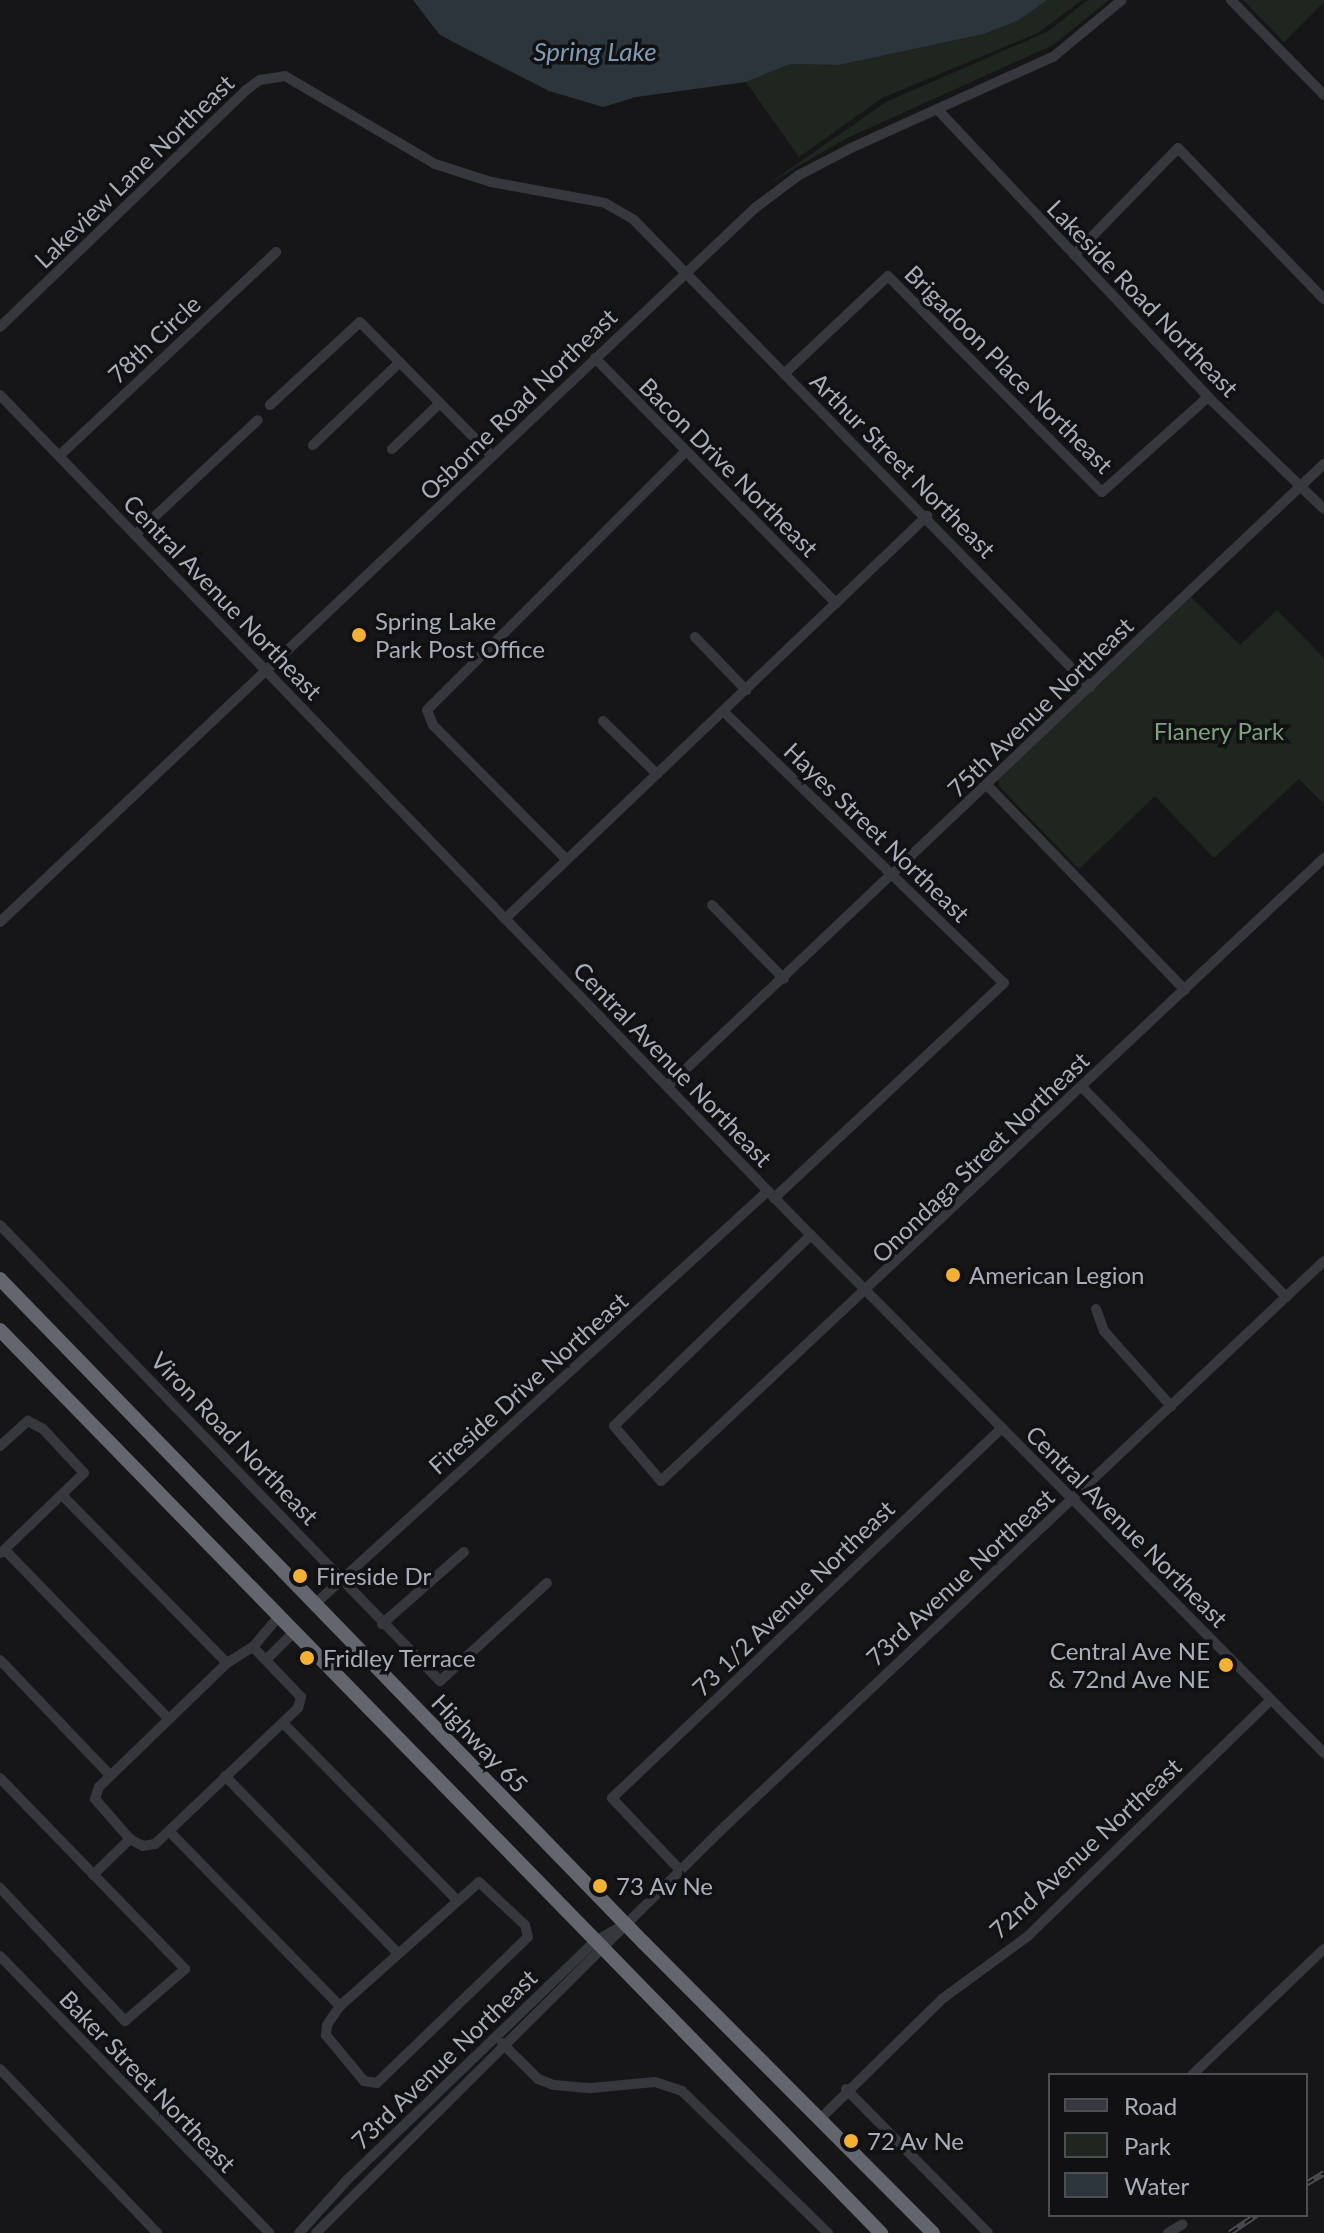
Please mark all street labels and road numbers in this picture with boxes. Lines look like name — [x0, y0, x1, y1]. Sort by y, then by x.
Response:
street label: Lakeview Lane Northeast — [28, 68, 240, 274]
street label: Lakeside Road Northeast — [1042, 194, 1244, 402]
street label: Brigadoon Place Northeast — [899, 259, 1119, 479]
street label: 78th Circle — [102, 289, 206, 389]
street label: Osborne Road Northeast — [414, 302, 622, 506]
street label: Arthur Street Northeast — [804, 366, 1002, 564]
street label: Bacon Drive Northeast — [634, 372, 824, 562]
street label: Central Avenue Northeast — [117, 488, 329, 706]
street label: 75th Avenue Northeast — [941, 611, 1139, 803]
street label: Hayes Street Northeast — [778, 736, 976, 928]
street label: Central Avenue Northeast — [567, 955, 779, 1173]
street label: Onondaga Street Northeast — [866, 1046, 1094, 1268]
street label: Fireside Drive Northeast — [423, 1286, 633, 1480]
street label: Viron Road Northeast — [145, 1346, 325, 1530]
street label: Central Avenue Northeast — [1020, 1419, 1234, 1633]
street label: 73rd Avenue Northeast — [860, 1482, 1060, 1672]
street label: 73 1/2 Avenue Northeast — [686, 1494, 900, 1702]
street label: Highway 65 — [426, 1688, 534, 1798]
street label: 72nd Avenue Northeast — [983, 1751, 1187, 1945]
street label: 73rd Avenue Northeast — [345, 1963, 543, 2155]
street label: Baker Street Northeast — [54, 1984, 242, 2178]

